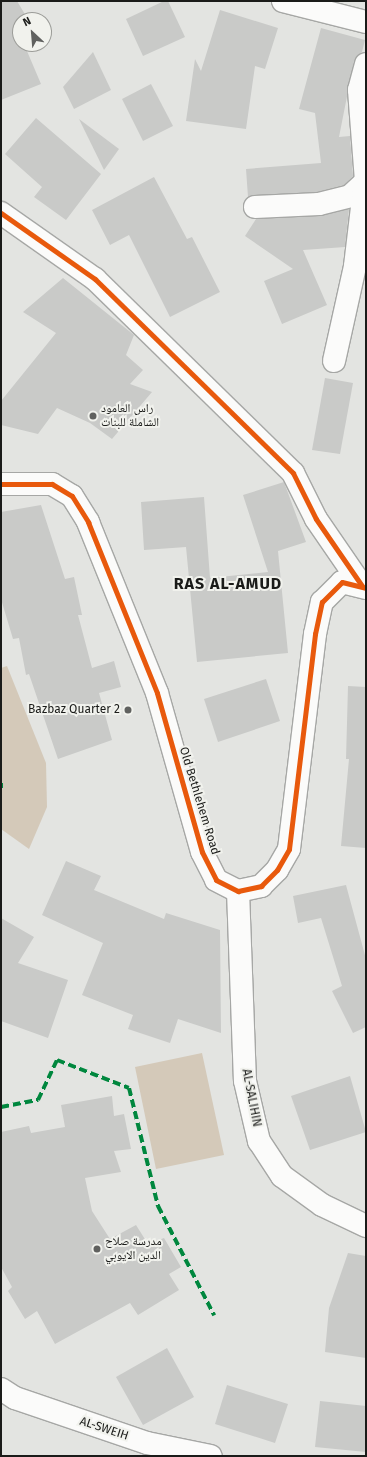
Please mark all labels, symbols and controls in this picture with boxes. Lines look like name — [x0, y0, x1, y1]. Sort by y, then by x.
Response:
north arrow — [12, 12, 52, 52]
text: N — [21, 14, 33, 29]
place label: راس العامود الشاملة للبنات — [101, 402, 159, 430]
marker: راس العامود الشاملة للبنات — [88, 411, 98, 421]
district label: RAS AL-AMUD — [174, 574, 282, 594]
place label: Bazbaz Quarter 2 — [28, 703, 120, 717]
marker: Bazbaz Quarter 2 — [123, 705, 133, 715]
street label: Old Bethlehem Road — [176, 745, 222, 857]
street label: AL-SALIHIN — [238, 1068, 264, 1128]
place label: مدرسة صلاح الدين الايوبي — [105, 1235, 162, 1263]
marker: مدرسة صلاح الدين الايوبي — [92, 1244, 102, 1254]
street label: AL-SWEIH — [78, 1414, 130, 1444]

